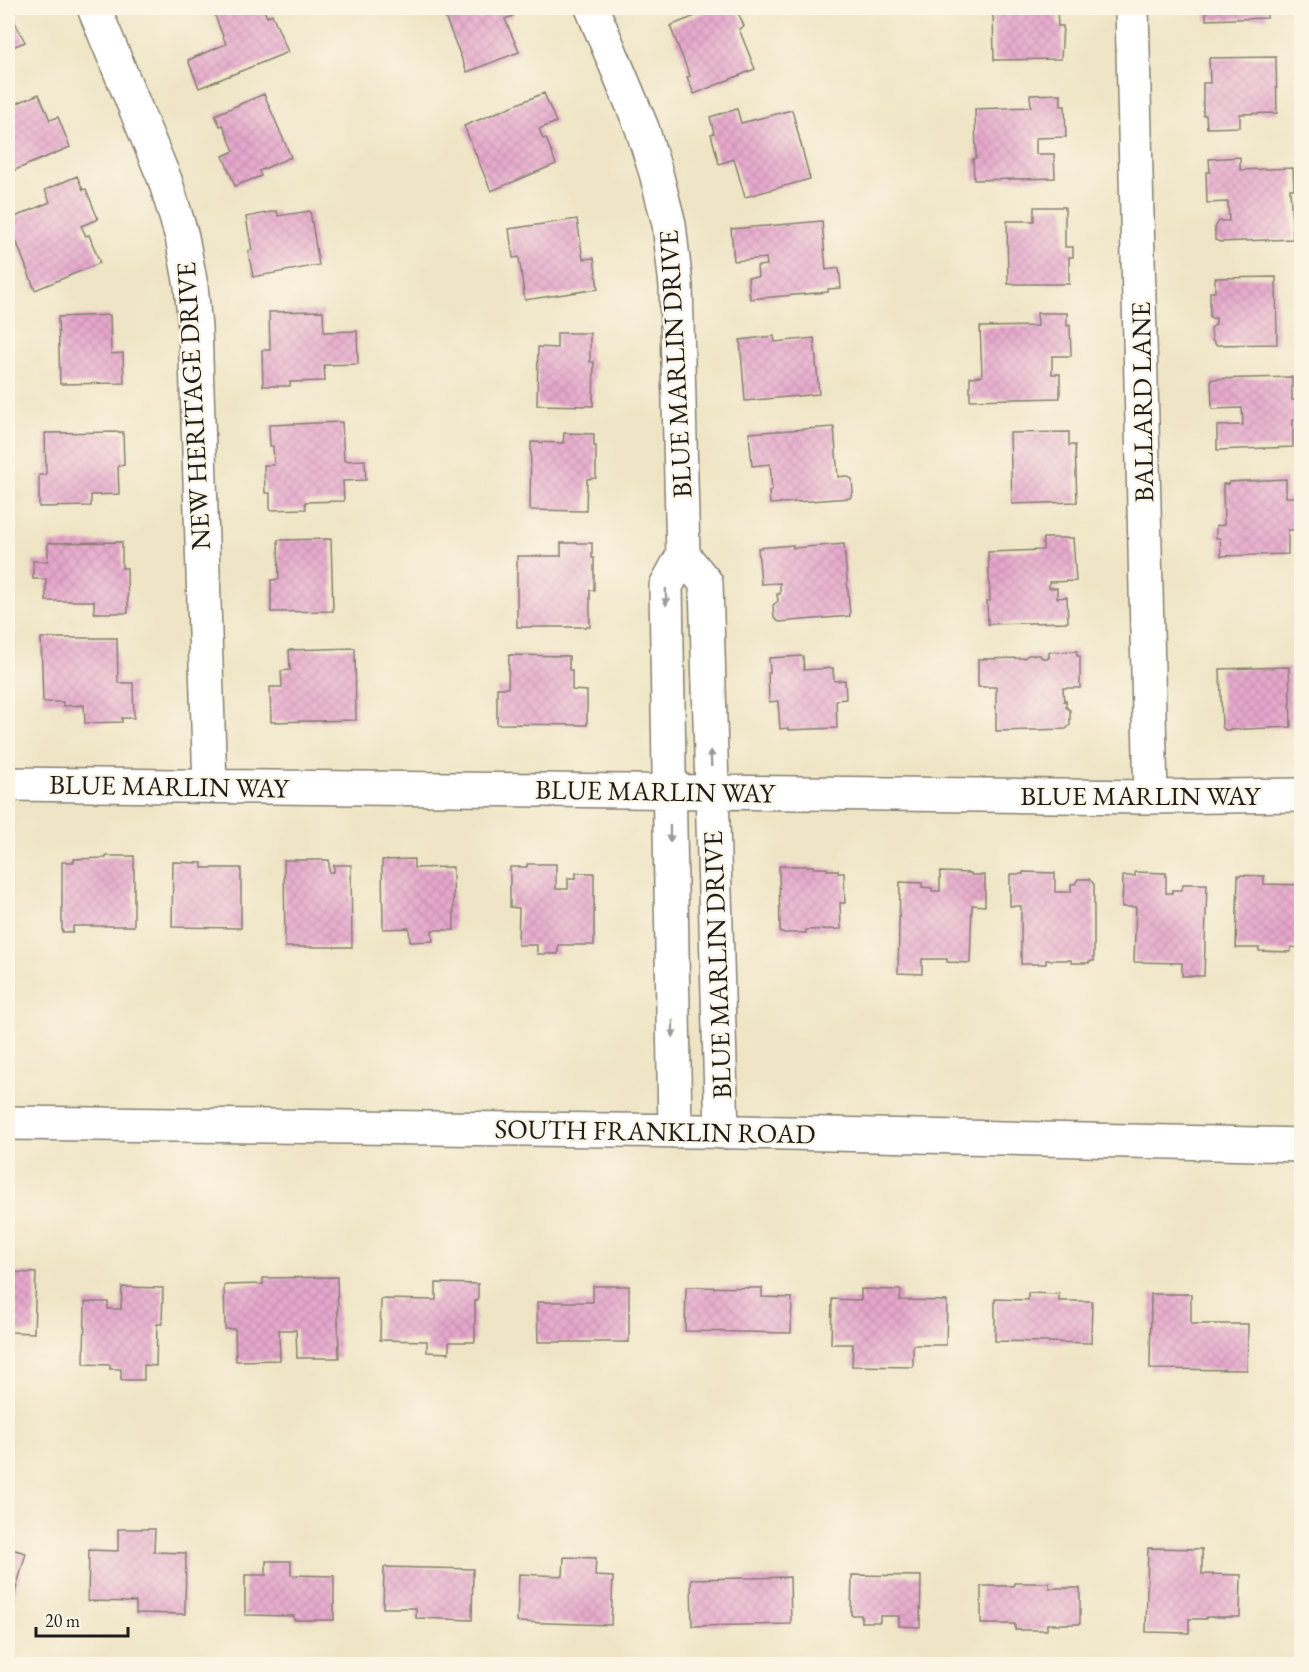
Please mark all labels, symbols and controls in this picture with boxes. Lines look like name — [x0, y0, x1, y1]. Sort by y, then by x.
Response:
street label: BLUE MARLIN DRIVE — [651, 229, 699, 499]
street label: NEW HERITAGE DRIVE — [168, 261, 218, 551]
street label: BALLARD LANE — [1123, 301, 1161, 503]
one-way arrow — [661, 587, 671, 606]
one-way arrow — [706, 749, 715, 768]
street label: BLUE MARLIN WAY — [49, 766, 291, 806]
street label: BLUE MARLIN WAY — [535, 771, 777, 811]
street label: BLUE MARLIN WAY — [1020, 778, 1261, 813]
one-way arrow — [665, 824, 675, 843]
street label: BLUE MARLIN DRIVE — [695, 830, 739, 1100]
one-way arrow — [669, 1019, 678, 1038]
street label: SOUTH FRANKLIN ROAD — [494, 1111, 816, 1151]
scale bar — [36, 1600, 128, 1638]
text: 20 m — [45, 1609, 80, 1632]

